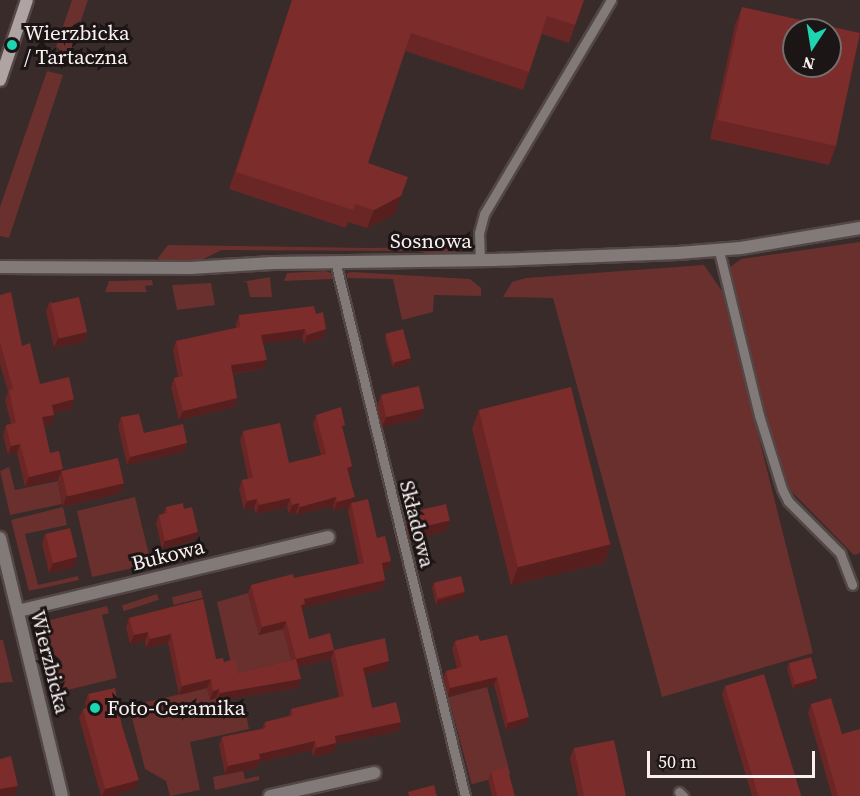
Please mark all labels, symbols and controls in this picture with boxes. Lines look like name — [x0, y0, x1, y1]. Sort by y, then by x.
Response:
north arrow — [782, 18, 842, 78]
place label: Wierzbicka / Tartaczna — [24, 20, 130, 70]
marker: Wierzbicka / Tartaczna — [5, 38, 19, 52]
text: N — [801, 52, 817, 76]
street label: Sosnowa — [390, 228, 472, 254]
street label: Składowa — [394, 478, 440, 570]
street label: Bukowa — [129, 534, 207, 576]
street label: Wierzbicka — [25, 608, 75, 716]
place label: Foto-Ceramika — [107, 695, 245, 721]
marker: Foto-Ceramika — [88, 701, 102, 715]
scale bar — [650, 739, 818, 777]
text: 50 m — [658, 749, 696, 774]

